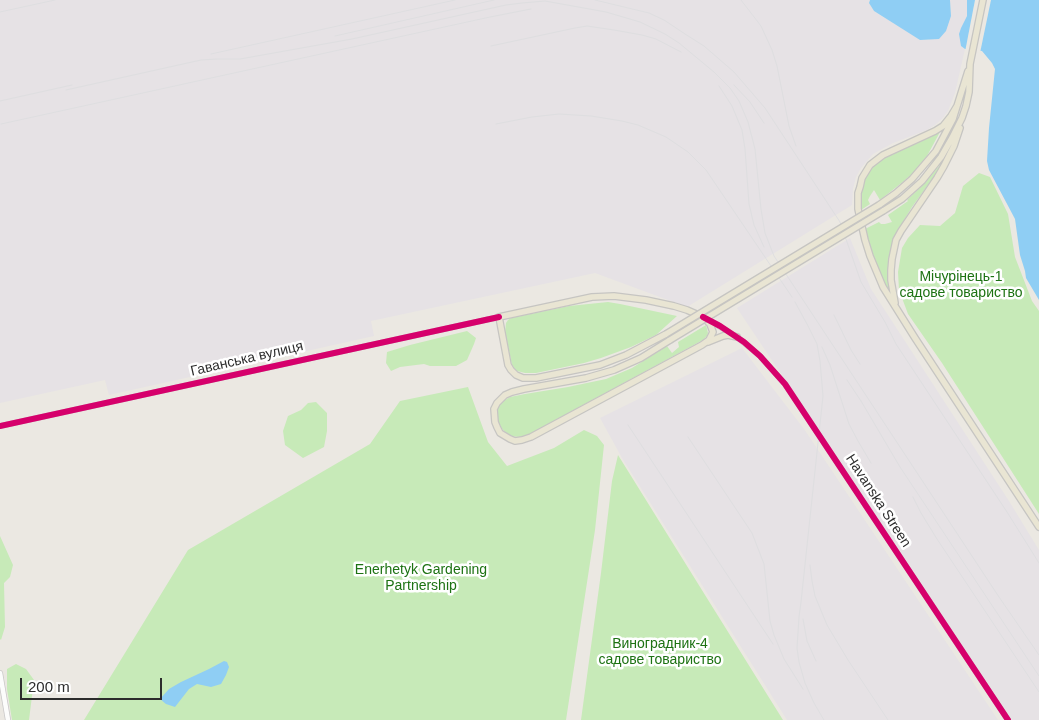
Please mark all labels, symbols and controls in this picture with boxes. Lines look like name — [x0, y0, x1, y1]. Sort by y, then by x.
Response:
park label: Мічурінець-1 садове товариство — [900, 269, 1022, 302]
street label: Гаванська вулиця — [189, 338, 305, 380]
street label: Havanska Streen — [842, 451, 914, 551]
park label: Enerhetyk Gardening Partnership — [355, 562, 487, 594]
park label: Виноградник-4 садове товариство — [599, 636, 721, 669]
scale bar — [22, 668, 165, 700]
text: 200 m — [28, 678, 70, 695]

